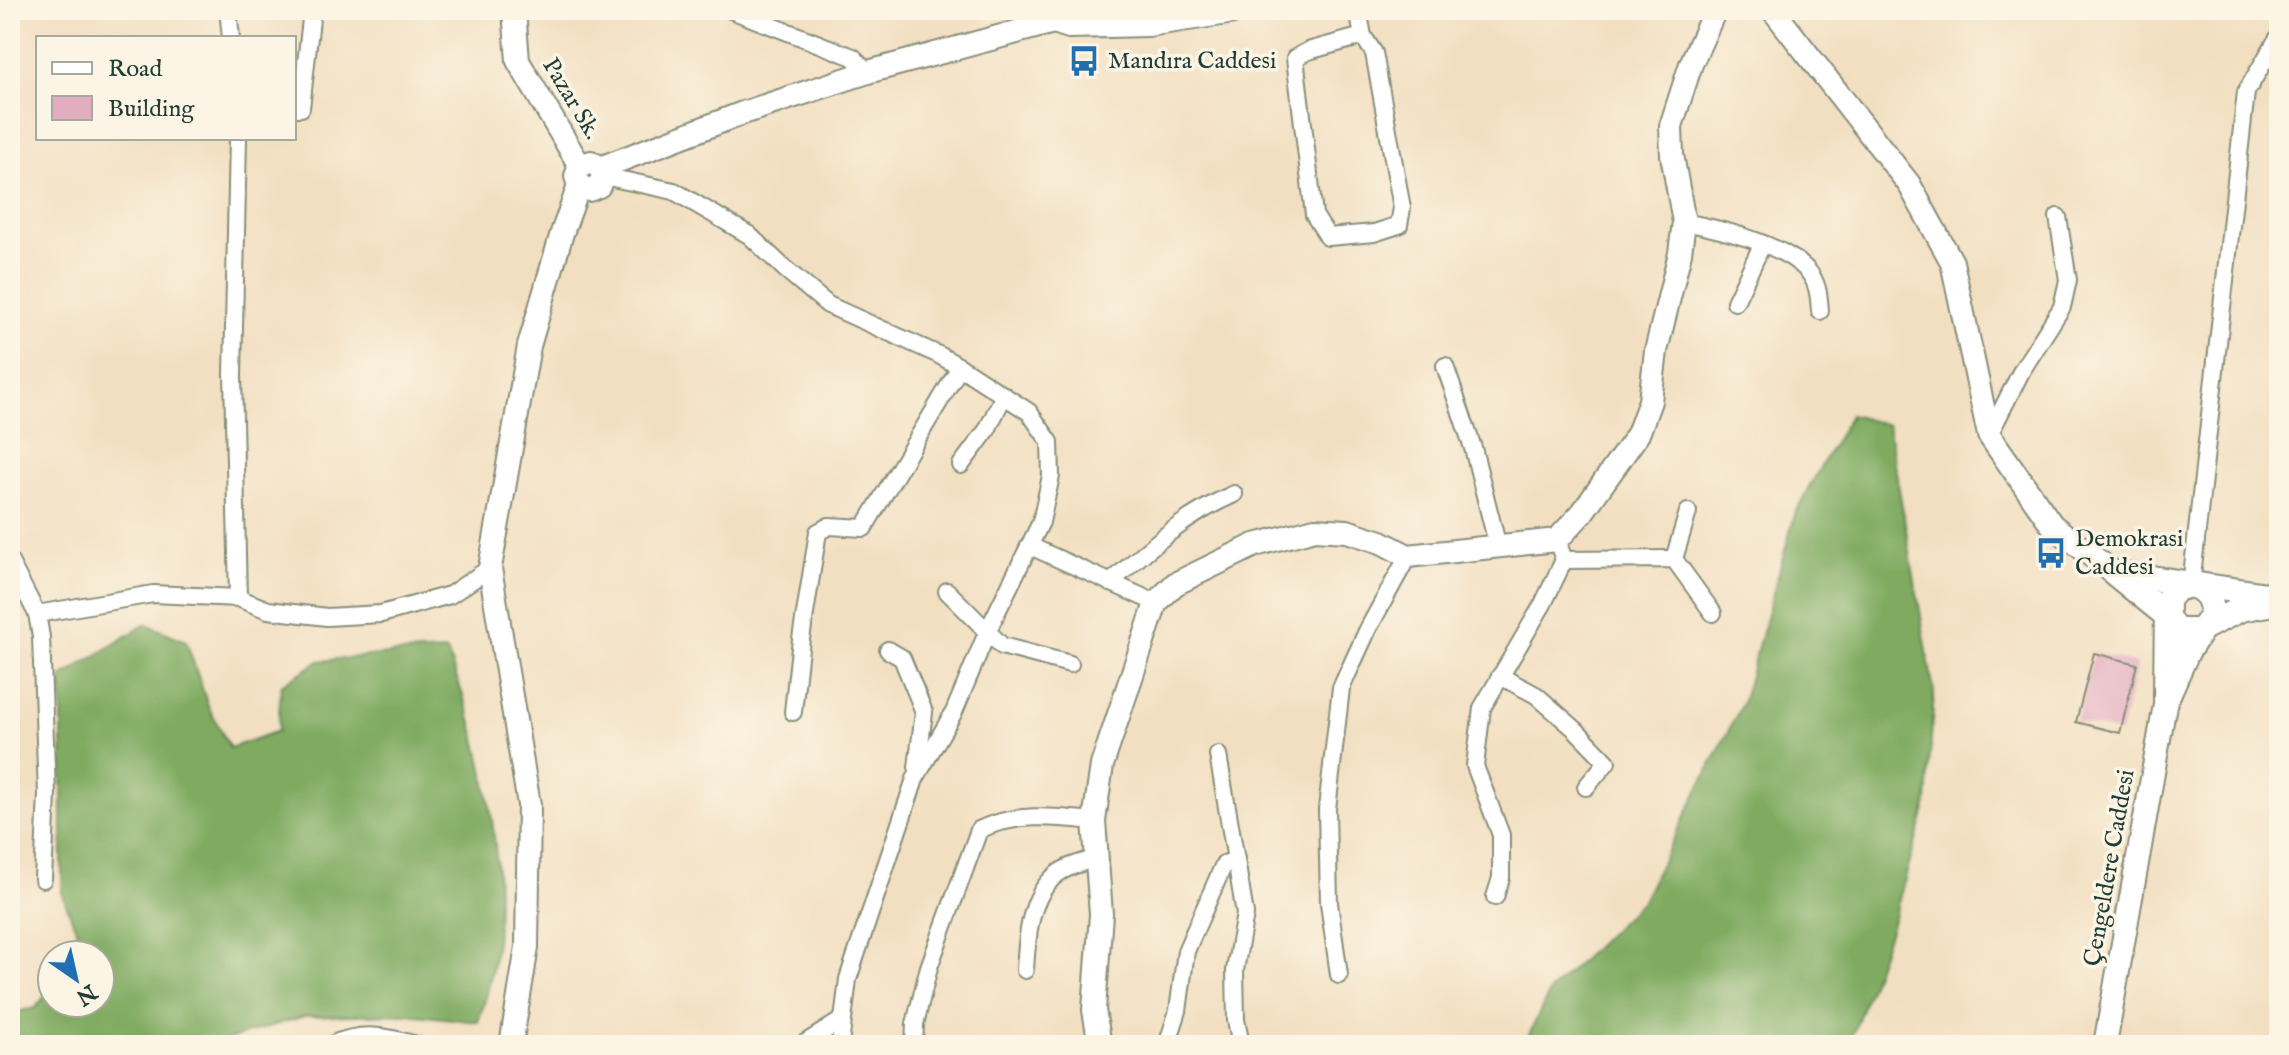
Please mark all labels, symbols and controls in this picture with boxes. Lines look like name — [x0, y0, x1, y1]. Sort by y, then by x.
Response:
legend — [36, 36, 296, 140]
bus stop icon: Mandıra Caddesi — [1067, 44, 1101, 78]
place label: Mandıra Caddesi — [1108, 46, 1276, 77]
street label: Pazar Sk. — [534, 52, 608, 146]
text: Road — [108, 54, 162, 85]
text: Building — [108, 94, 195, 125]
place label: Demokrasi Caddesi — [2075, 524, 2183, 583]
bus stop icon: Demokrasi Caddesi — [2034, 536, 2068, 570]
street label: Çengeldere Caddesi — [2077, 767, 2143, 969]
north arrow — [36, 939, 116, 1019]
text: N — [70, 976, 103, 1011]

